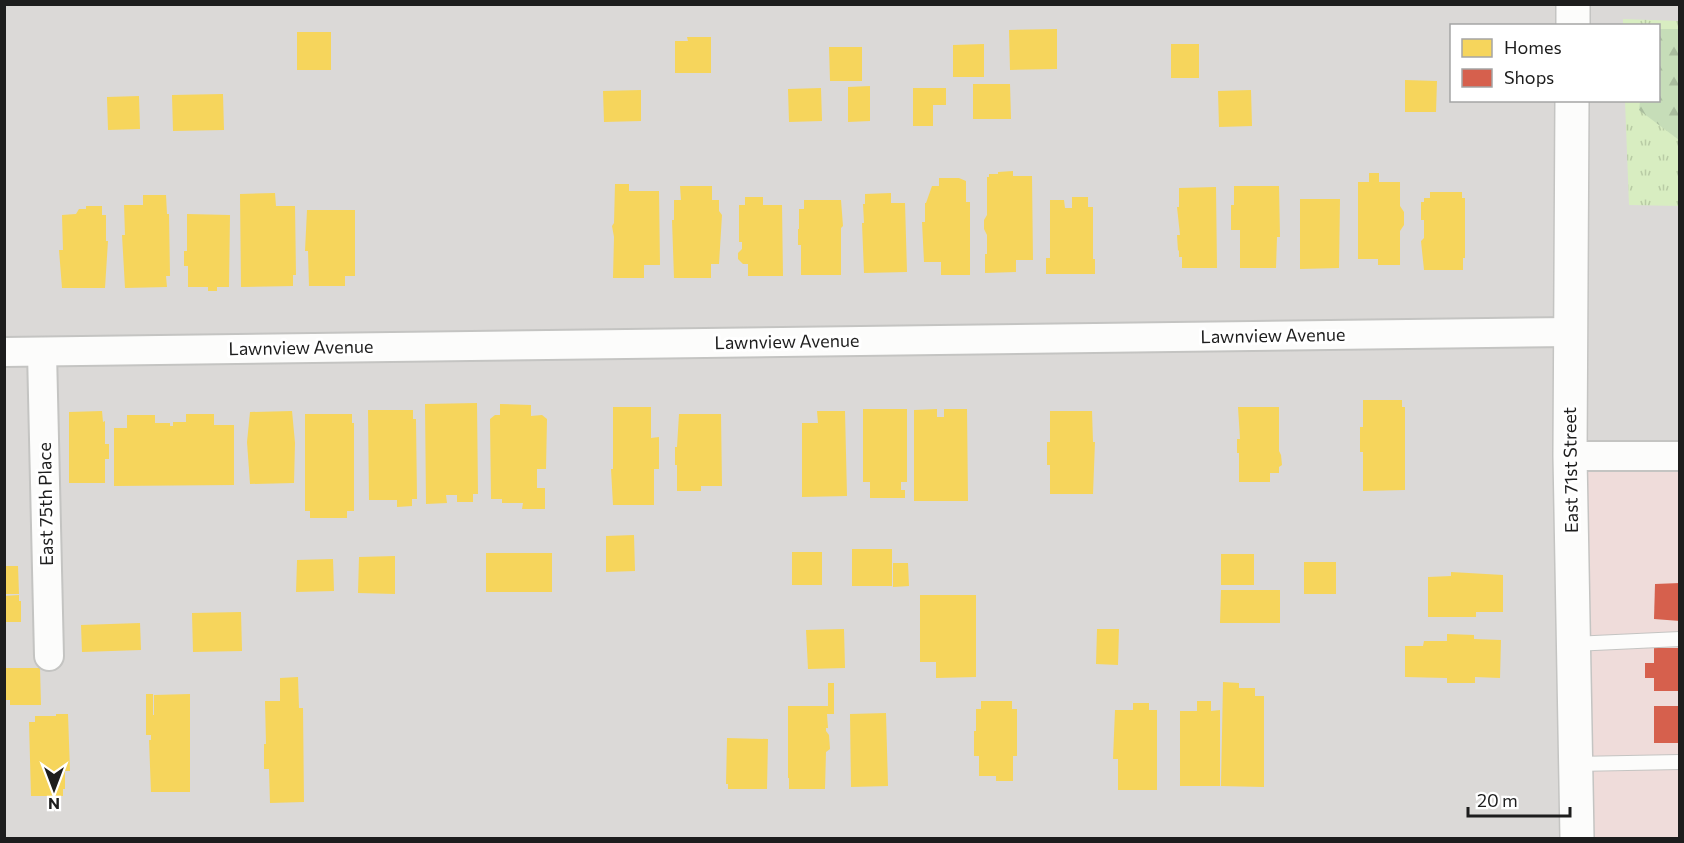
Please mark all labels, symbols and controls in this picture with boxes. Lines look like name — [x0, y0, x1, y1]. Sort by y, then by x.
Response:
legend — [1450, 24, 1660, 102]
text: Homes — [1504, 36, 1562, 58]
text: Shops — [1504, 66, 1554, 88]
street label: Lawnview Avenue — [1200, 323, 1346, 347]
street label: Lawnview Avenue — [714, 329, 860, 353]
street label: Lawnview Avenue — [228, 335, 374, 359]
street label: East 71st Street — [1558, 407, 1582, 533]
street label: East 75th Place — [33, 442, 57, 566]
north arrow — [24, 759, 84, 819]
scale bar — [1468, 780, 1570, 818]
text: 20 m — [1477, 789, 1518, 811]
text: N — [48, 795, 60, 814]

